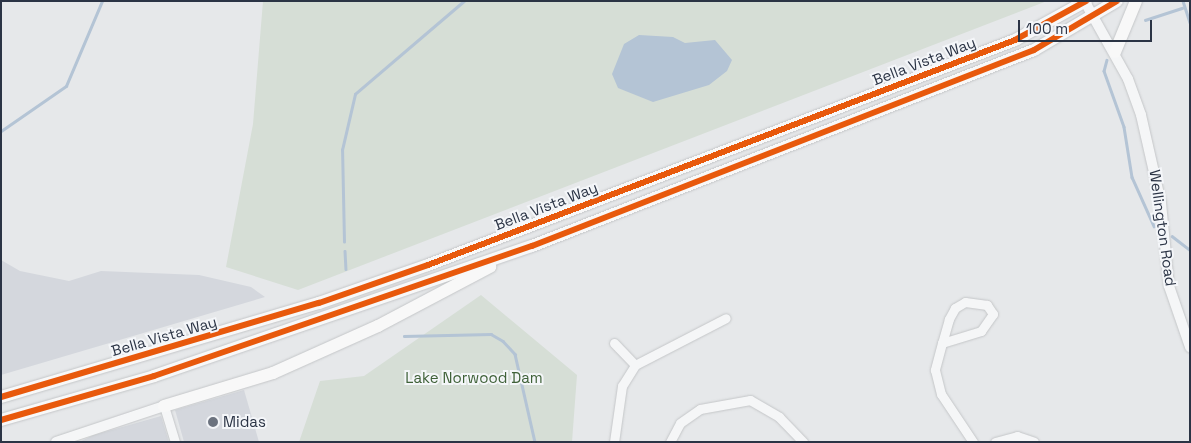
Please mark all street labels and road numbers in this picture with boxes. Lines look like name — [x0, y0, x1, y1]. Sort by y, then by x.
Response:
street label: Bella Vista Way — [870, 33, 978, 89]
street label: Wellington Road — [1146, 169, 1180, 287]
street label: Bella Vista Way — [492, 178, 600, 234]
street label: Bella Vista Way — [109, 312, 219, 360]

